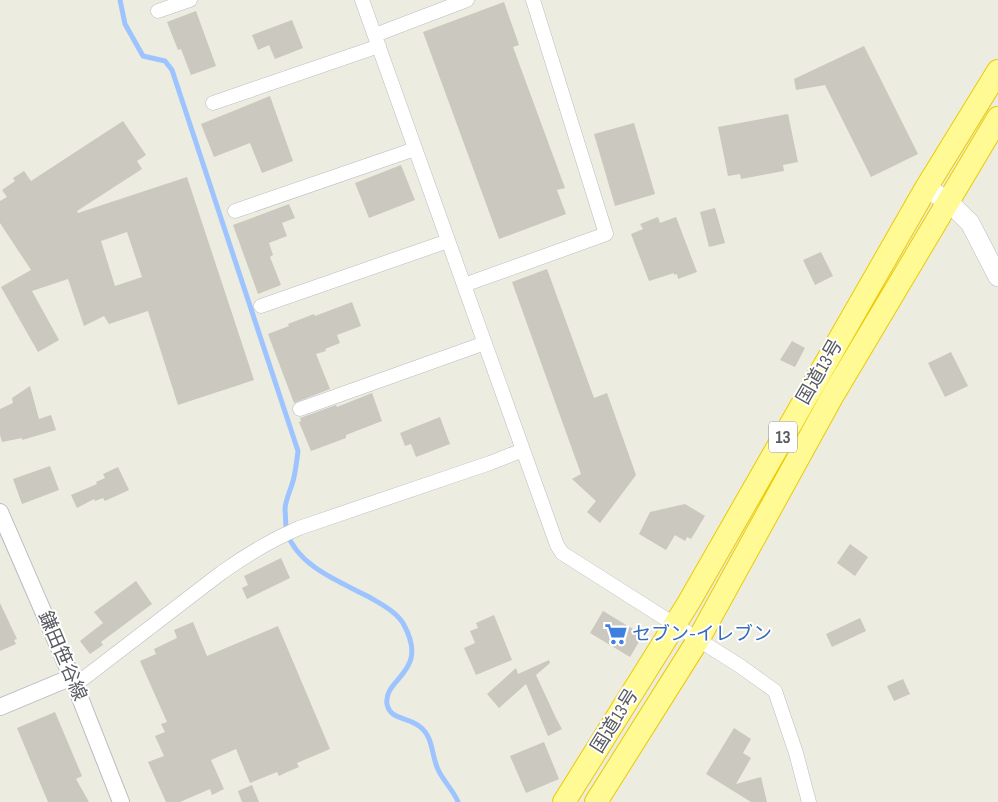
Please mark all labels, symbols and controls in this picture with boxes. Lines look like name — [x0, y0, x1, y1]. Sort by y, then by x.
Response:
street label: 国道13号 — [792, 335, 848, 409]
road number: 13 — [769, 422, 797, 452]
street label: 鎌田笹谷線 — [33, 608, 91, 704]
supermarket icon: セブン-イレブン — [603, 621, 629, 647]
place label: セブン-イレブン — [632, 623, 772, 646]
street label: 国道13号 — [586, 685, 644, 757]

